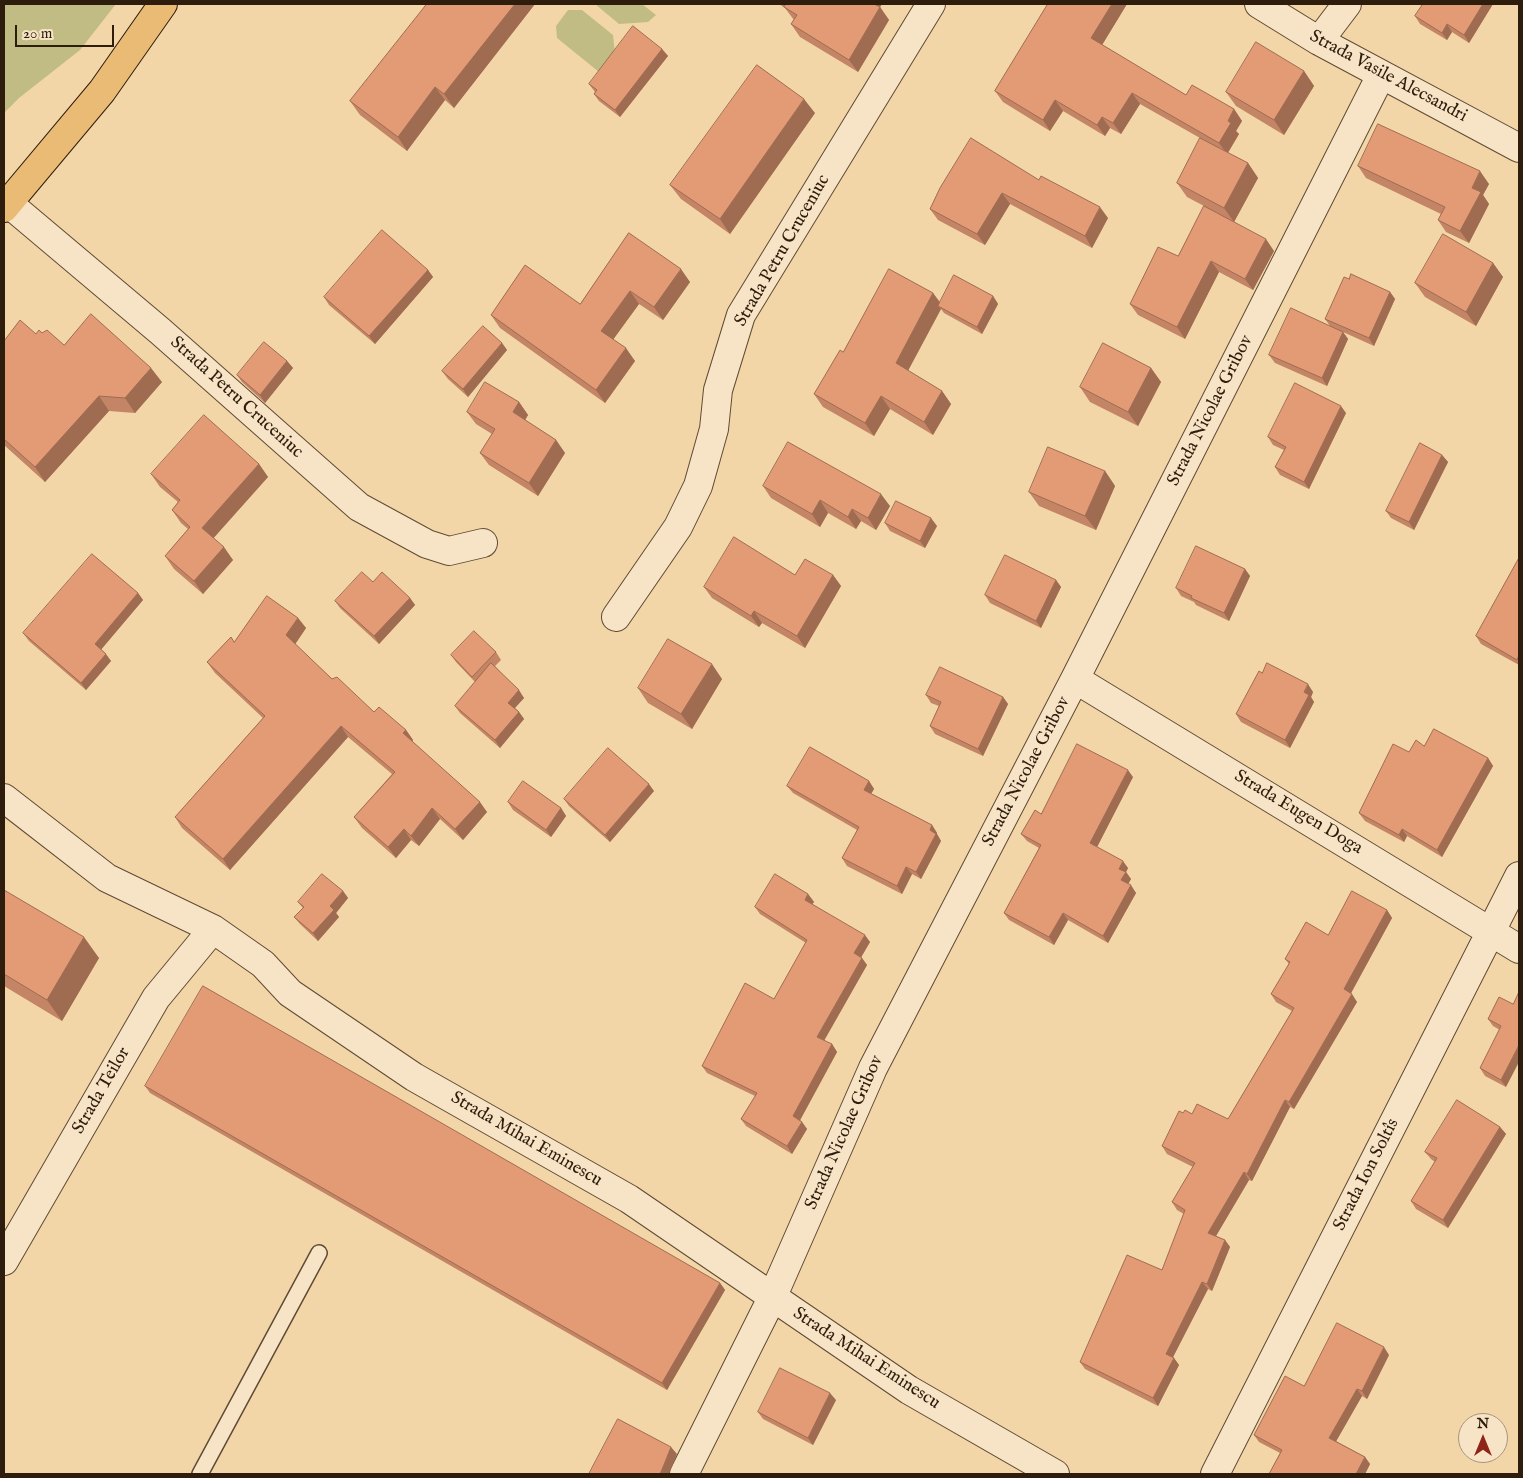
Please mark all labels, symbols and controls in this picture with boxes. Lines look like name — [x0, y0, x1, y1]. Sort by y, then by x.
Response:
scale bar — [18, 15, 116, 47]
text: 20 m — [23, 24, 52, 43]
street label: Strada Vasile Alecsandri — [1305, 26, 1471, 128]
street label: Strada Petru Cruceniuc — [731, 171, 835, 331]
street label: Strada Nicolae Gribov — [1164, 332, 1258, 490]
street label: Strada Petru Cruceniuc — [165, 333, 307, 463]
street label: Strada Nicolae Gribov — [978, 694, 1076, 850]
street label: Strada Eugen Doga — [1230, 766, 1366, 860]
street label: Strada Teilor — [68, 1044, 136, 1138]
street label: Strada Nicolae Gribov — [801, 1053, 889, 1213]
street label: Strada Mihai Eminescu — [446, 1088, 606, 1192]
street label: Strada Ion Soltîs — [1329, 1115, 1405, 1235]
street label: Strada Mihai Eminescu — [788, 1303, 944, 1415]
north arrow — [1458, 1413, 1508, 1463]
text: N — [1477, 1415, 1489, 1433]

